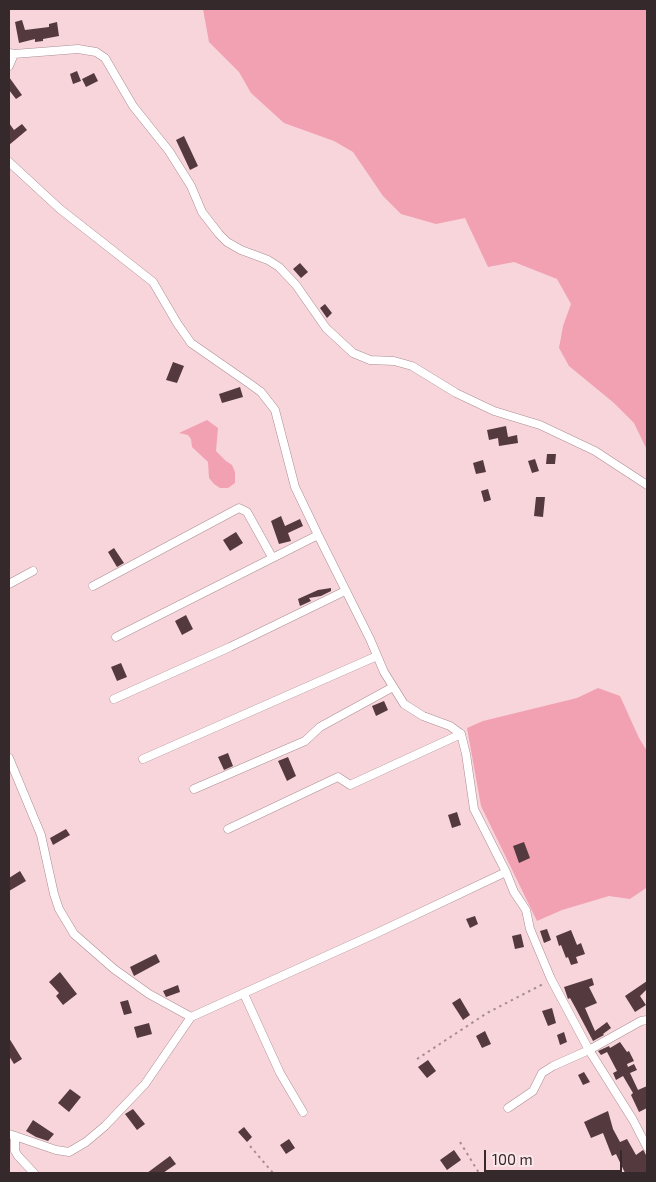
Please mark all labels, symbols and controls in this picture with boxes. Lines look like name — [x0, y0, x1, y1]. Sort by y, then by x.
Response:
scale bar — [486, 1140, 624, 1172]
text: 100 m — [492, 1150, 533, 1168]

